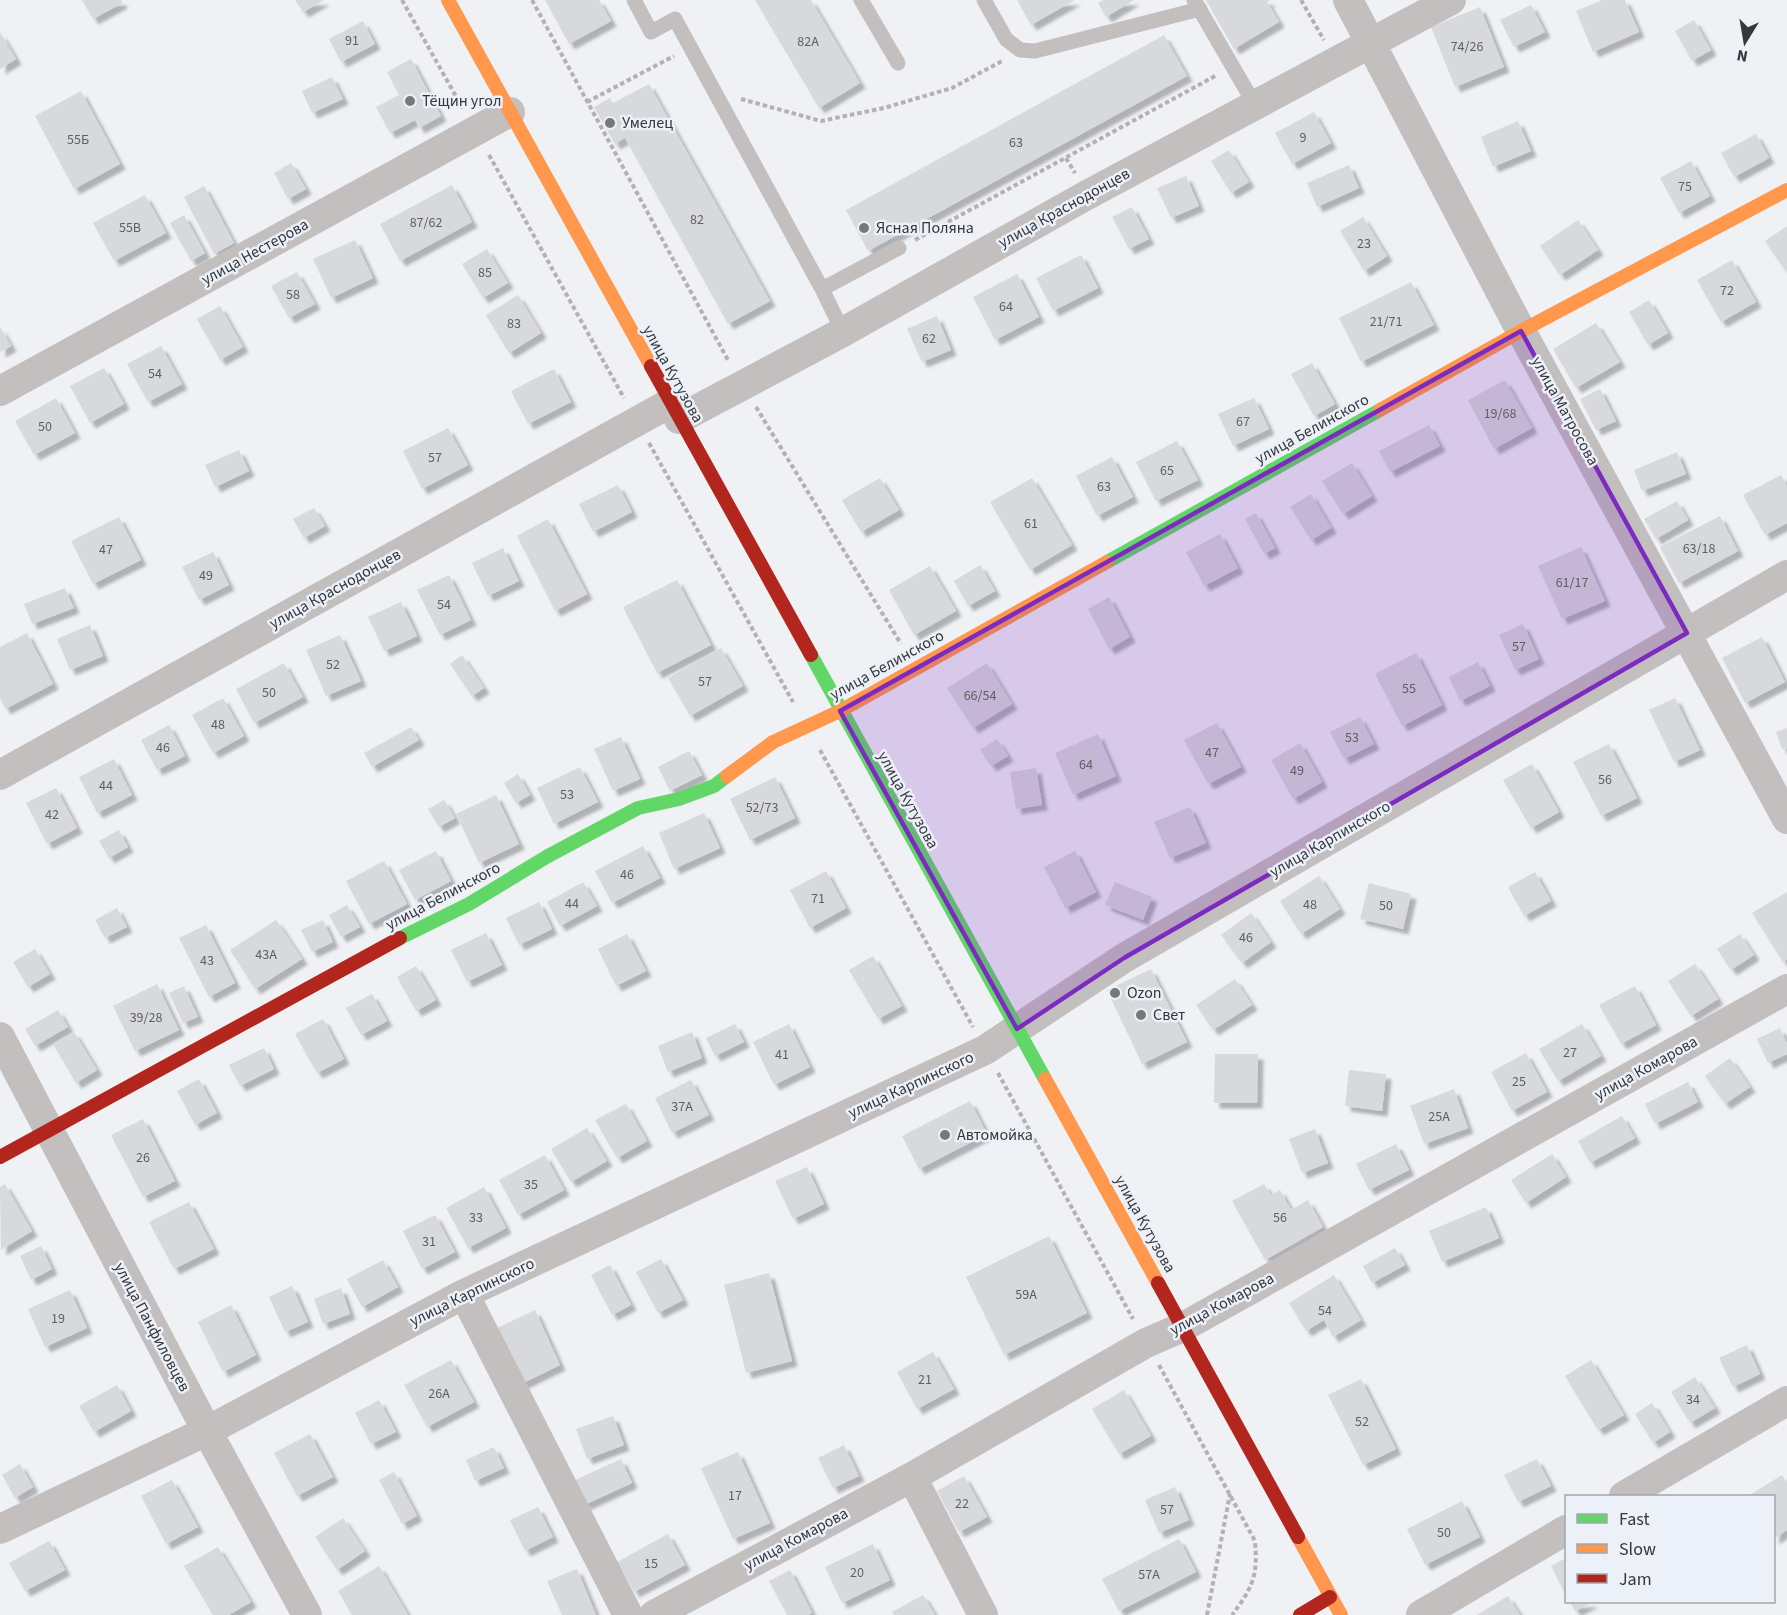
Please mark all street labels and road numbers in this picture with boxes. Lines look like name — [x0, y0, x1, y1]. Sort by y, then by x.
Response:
street label: улица Краснодонцев — [994, 163, 1134, 253]
street label: улица Нестерова — [197, 213, 313, 291]
street label: улица Кутузова — [637, 321, 709, 427]
street label: улица Матросова — [1526, 353, 1604, 469]
street label: улица Белинского — [1251, 389, 1373, 469]
street label: улица Краснодонцев — [265, 544, 405, 634]
street label: улица Белинского — [826, 625, 948, 705]
street label: улица Кутузова — [872, 747, 944, 853]
street label: улица Карпинского — [1265, 795, 1395, 883]
street label: улица Белинского — [382, 856, 504, 936]
street label: улица Комарова — [1590, 1031, 1702, 1105]
street label: улица Карпинского — [845, 1046, 977, 1124]
street label: улица Кутузова — [1109, 1171, 1181, 1277]
street label: улица Карпинского — [406, 1252, 538, 1332]
street label: улица Панфиловцев — [109, 1258, 195, 1396]
street label: улица Комарова — [1166, 1267, 1278, 1341]
street label: улица Комарова — [740, 1502, 852, 1576]

